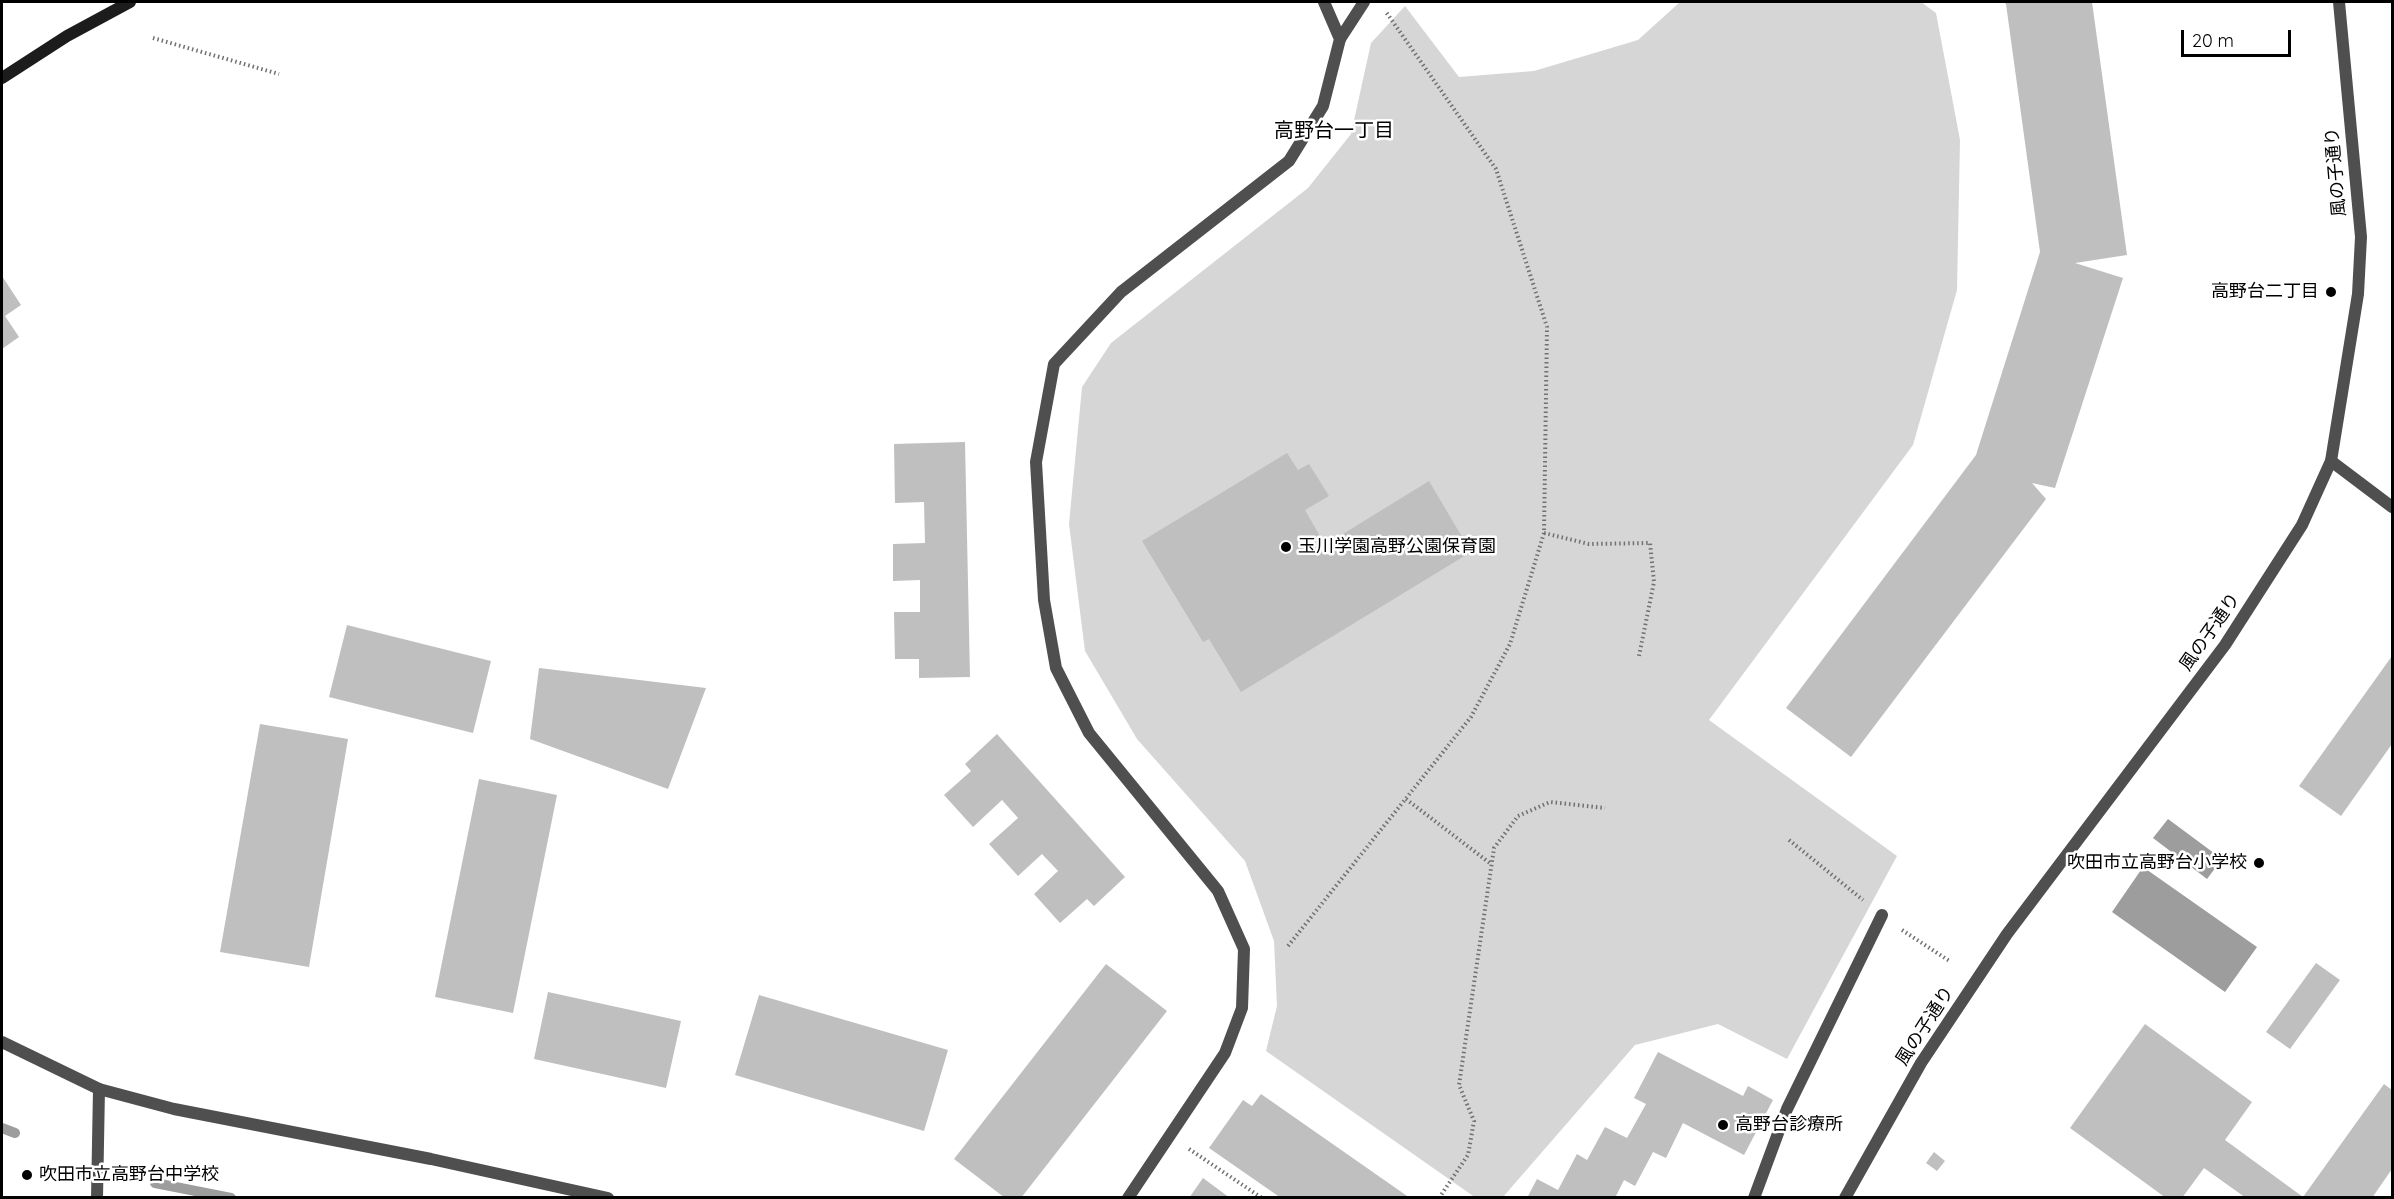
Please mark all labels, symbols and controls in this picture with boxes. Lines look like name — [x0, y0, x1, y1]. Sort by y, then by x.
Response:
scale bar — [2184, 18, 2294, 56]
text: 20 m — [2192, 29, 2234, 52]
district label: 高野台一丁目 — [1274, 119, 1394, 143]
street label: 風の子通り — [2321, 126, 2351, 218]
place label: 高野台二丁目 — [2211, 281, 2319, 303]
marker: 高野台二丁目 — [2324, 285, 2338, 299]
place label: 玉川学園高野公園保育園 — [1298, 536, 1496, 558]
marker: 玉川学園高野公園保育園 — [1279, 540, 1293, 554]
street label: 風の子通り — [2175, 589, 2245, 675]
place label: 吹田市立高野台小学校 — [2067, 852, 2247, 874]
marker: 吹田市立高野台小学校 — [2252, 856, 2266, 870]
street label: 風の子通り — [1891, 982, 1959, 1070]
place label: 高野台診療所 — [1735, 1114, 1843, 1136]
marker: 高野台診療所 — [1716, 1118, 1730, 1132]
place label: 吹田市立高野台中学校 — [39, 1164, 219, 1186]
marker: 吹田市立高野台中学校 — [20, 1168, 34, 1182]

